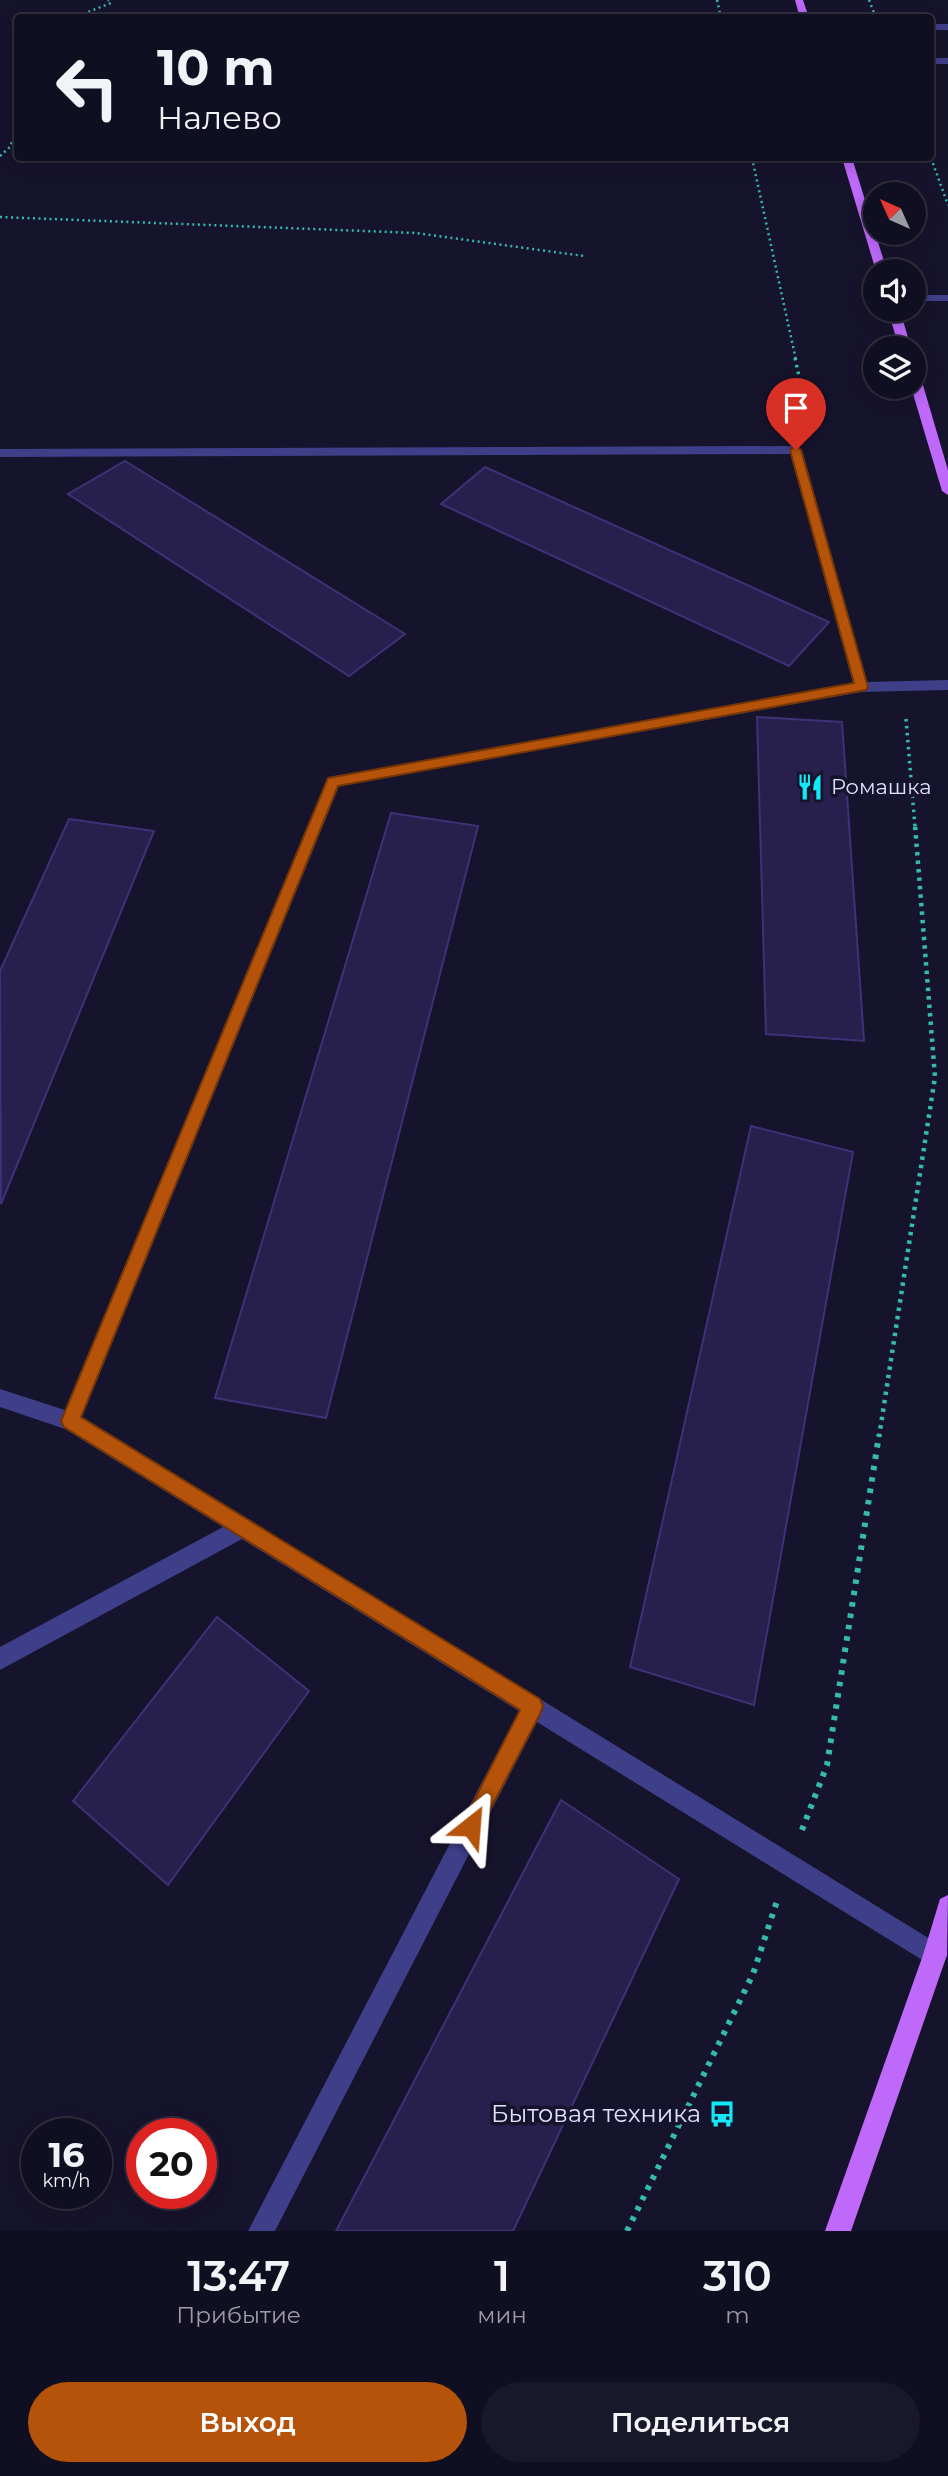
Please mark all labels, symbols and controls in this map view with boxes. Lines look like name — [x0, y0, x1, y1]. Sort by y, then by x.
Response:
text: 10 m — [157, 38, 275, 97]
icon: left — [42, 42, 133, 133]
text: Налево — [157, 98, 282, 137]
north arrow — [863, 182, 926, 245]
map controls — [863, 182, 926, 399]
button: sound — [863, 259, 926, 322]
button: layers — [863, 336, 926, 399]
pin — [766, 378, 826, 450]
icon: arrive — [777, 389, 815, 427]
restaurant icon: Ромашка — [795, 772, 825, 802]
place label: Ромашка — [831, 774, 932, 799]
position arrow — [434, 1789, 508, 1863]
place label: Бытовая техника — [491, 2099, 701, 2128]
bus stop icon: Бытовая техника — [707, 2099, 737, 2129]
speed limit sign: 20 — [126, 2118, 217, 2209]
text: 16 — [48, 2133, 85, 2176]
text: km/h — [42, 2170, 91, 2192]
text: 13:47 — [187, 2250, 290, 2302]
text: 1 — [494, 2250, 510, 2302]
text: 310 — [703, 2250, 772, 2302]
text: Прибытие — [176, 2301, 301, 2329]
text: мин — [477, 2301, 527, 2329]
text: m — [725, 2301, 750, 2329]
button: Выход — [28, 2382, 467, 2462]
button: Поделиться — [481, 2382, 920, 2462]

